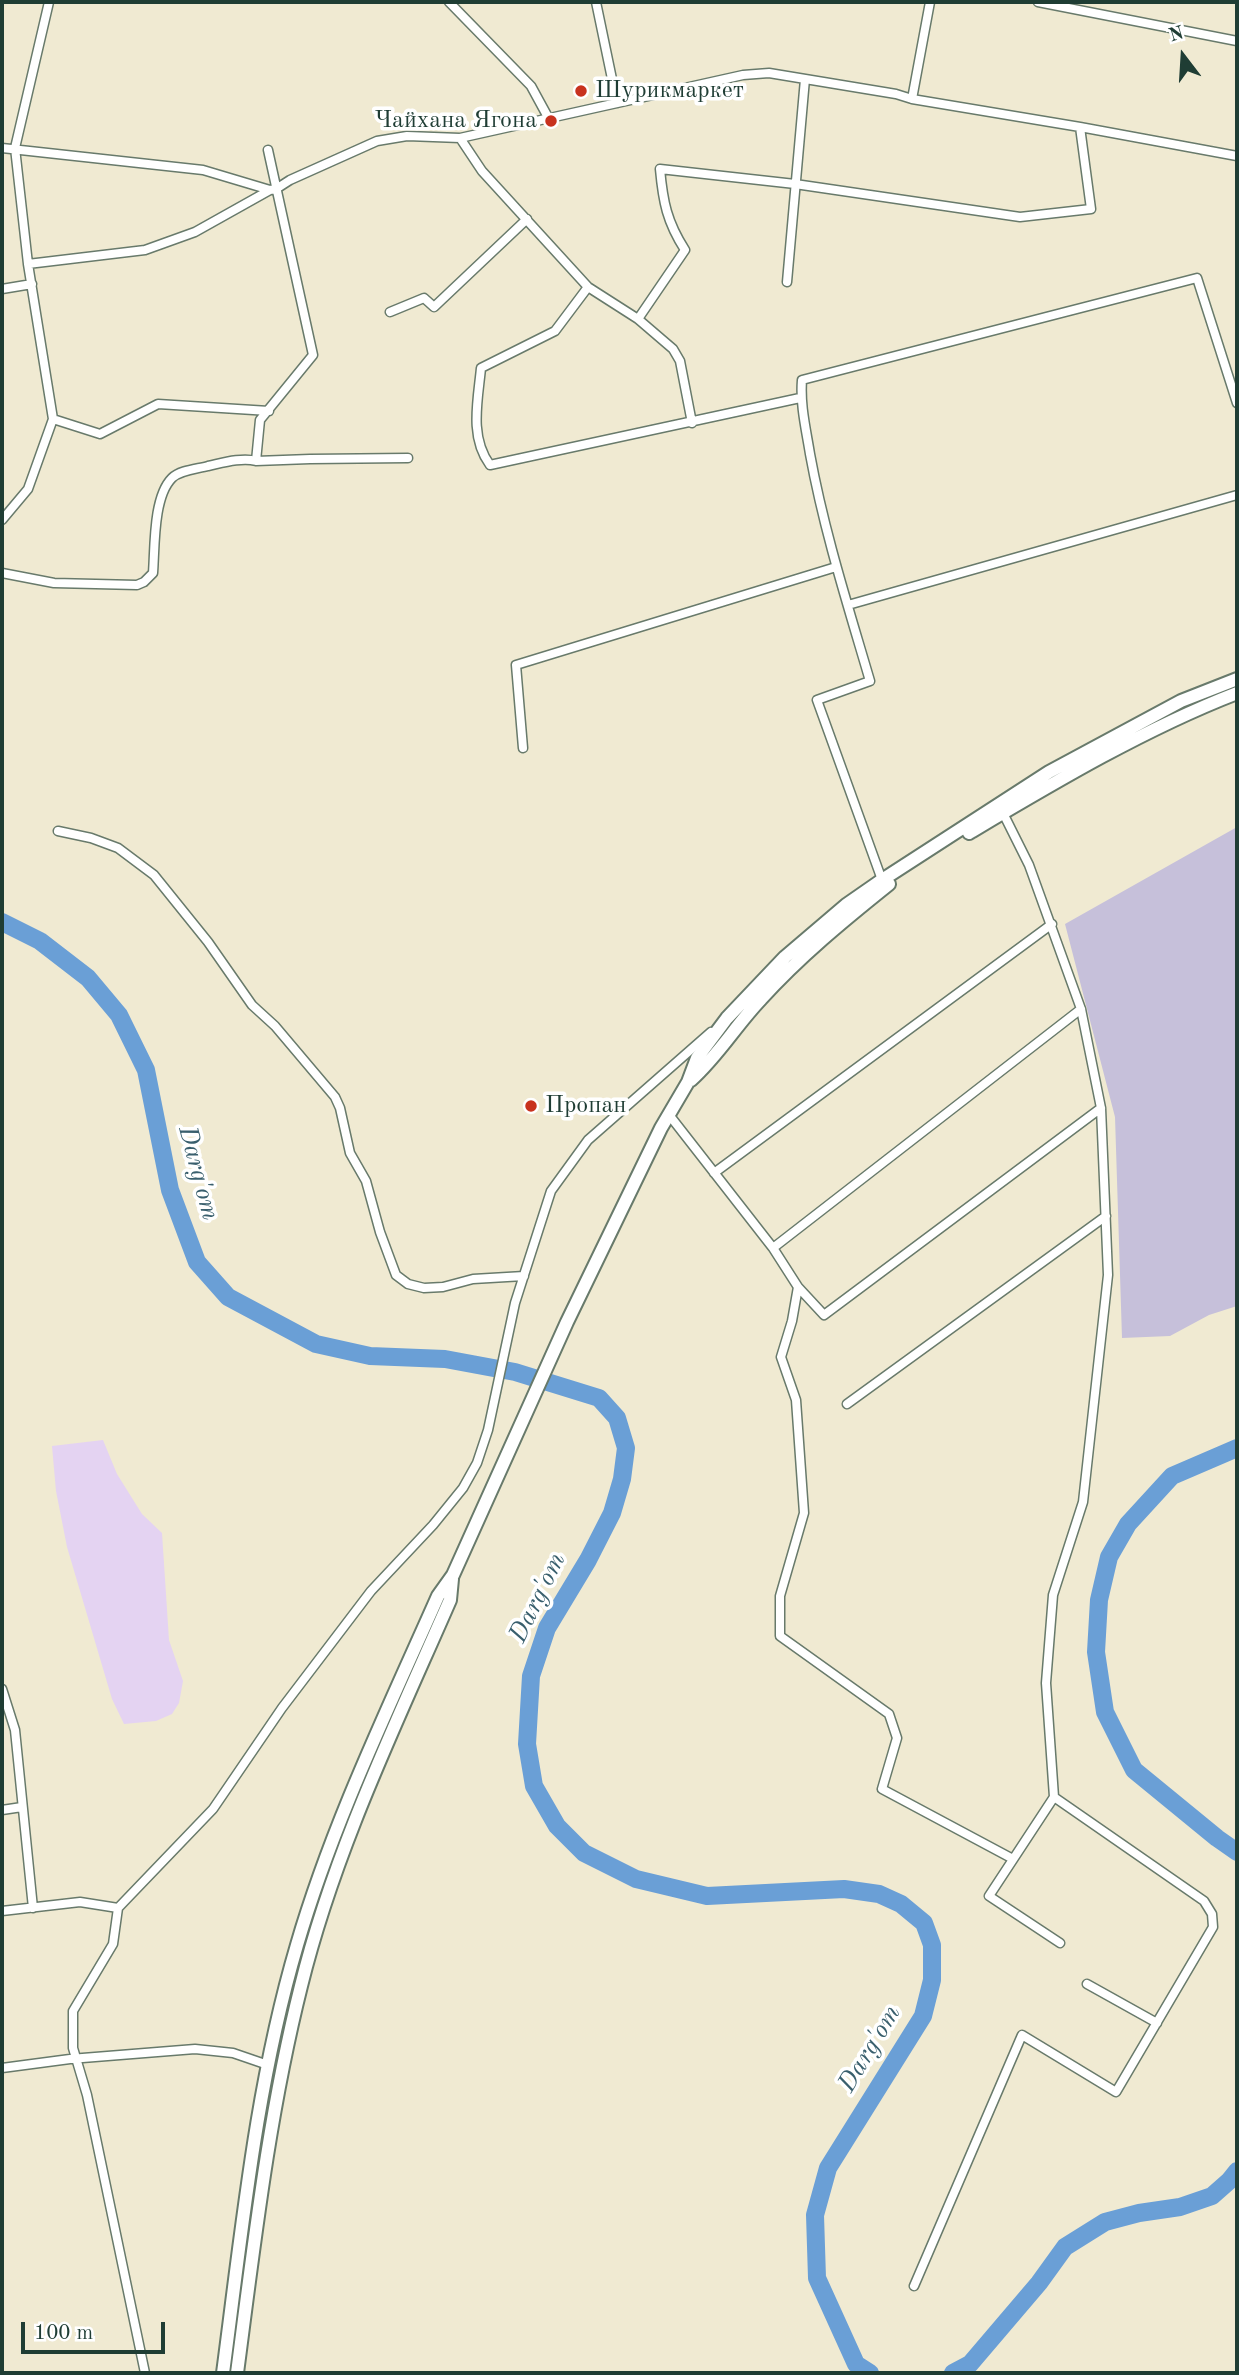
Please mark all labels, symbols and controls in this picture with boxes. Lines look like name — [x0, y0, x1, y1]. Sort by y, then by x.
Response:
north arrow — [1148, 21, 1218, 91]
text: N — [1167, 24, 1186, 47]
place label: Шурикмаркет — [595, 77, 744, 105]
marker: Шурикмаркет — [573, 83, 589, 99]
place label: Чайхана Ягона — [374, 107, 537, 135]
marker: Чайхана Ягона — [543, 113, 559, 129]
place label: Пропан — [545, 1092, 626, 1120]
marker: Пропан — [523, 1098, 539, 1114]
water label: Darg'om — [170, 1122, 226, 1224]
water label: Darg'om — [503, 1548, 573, 1648]
water label: Darg'om — [832, 2000, 908, 2098]
scale bar — [24, 2308, 168, 2352]
text: 100 m — [34, 2323, 93, 2344]

